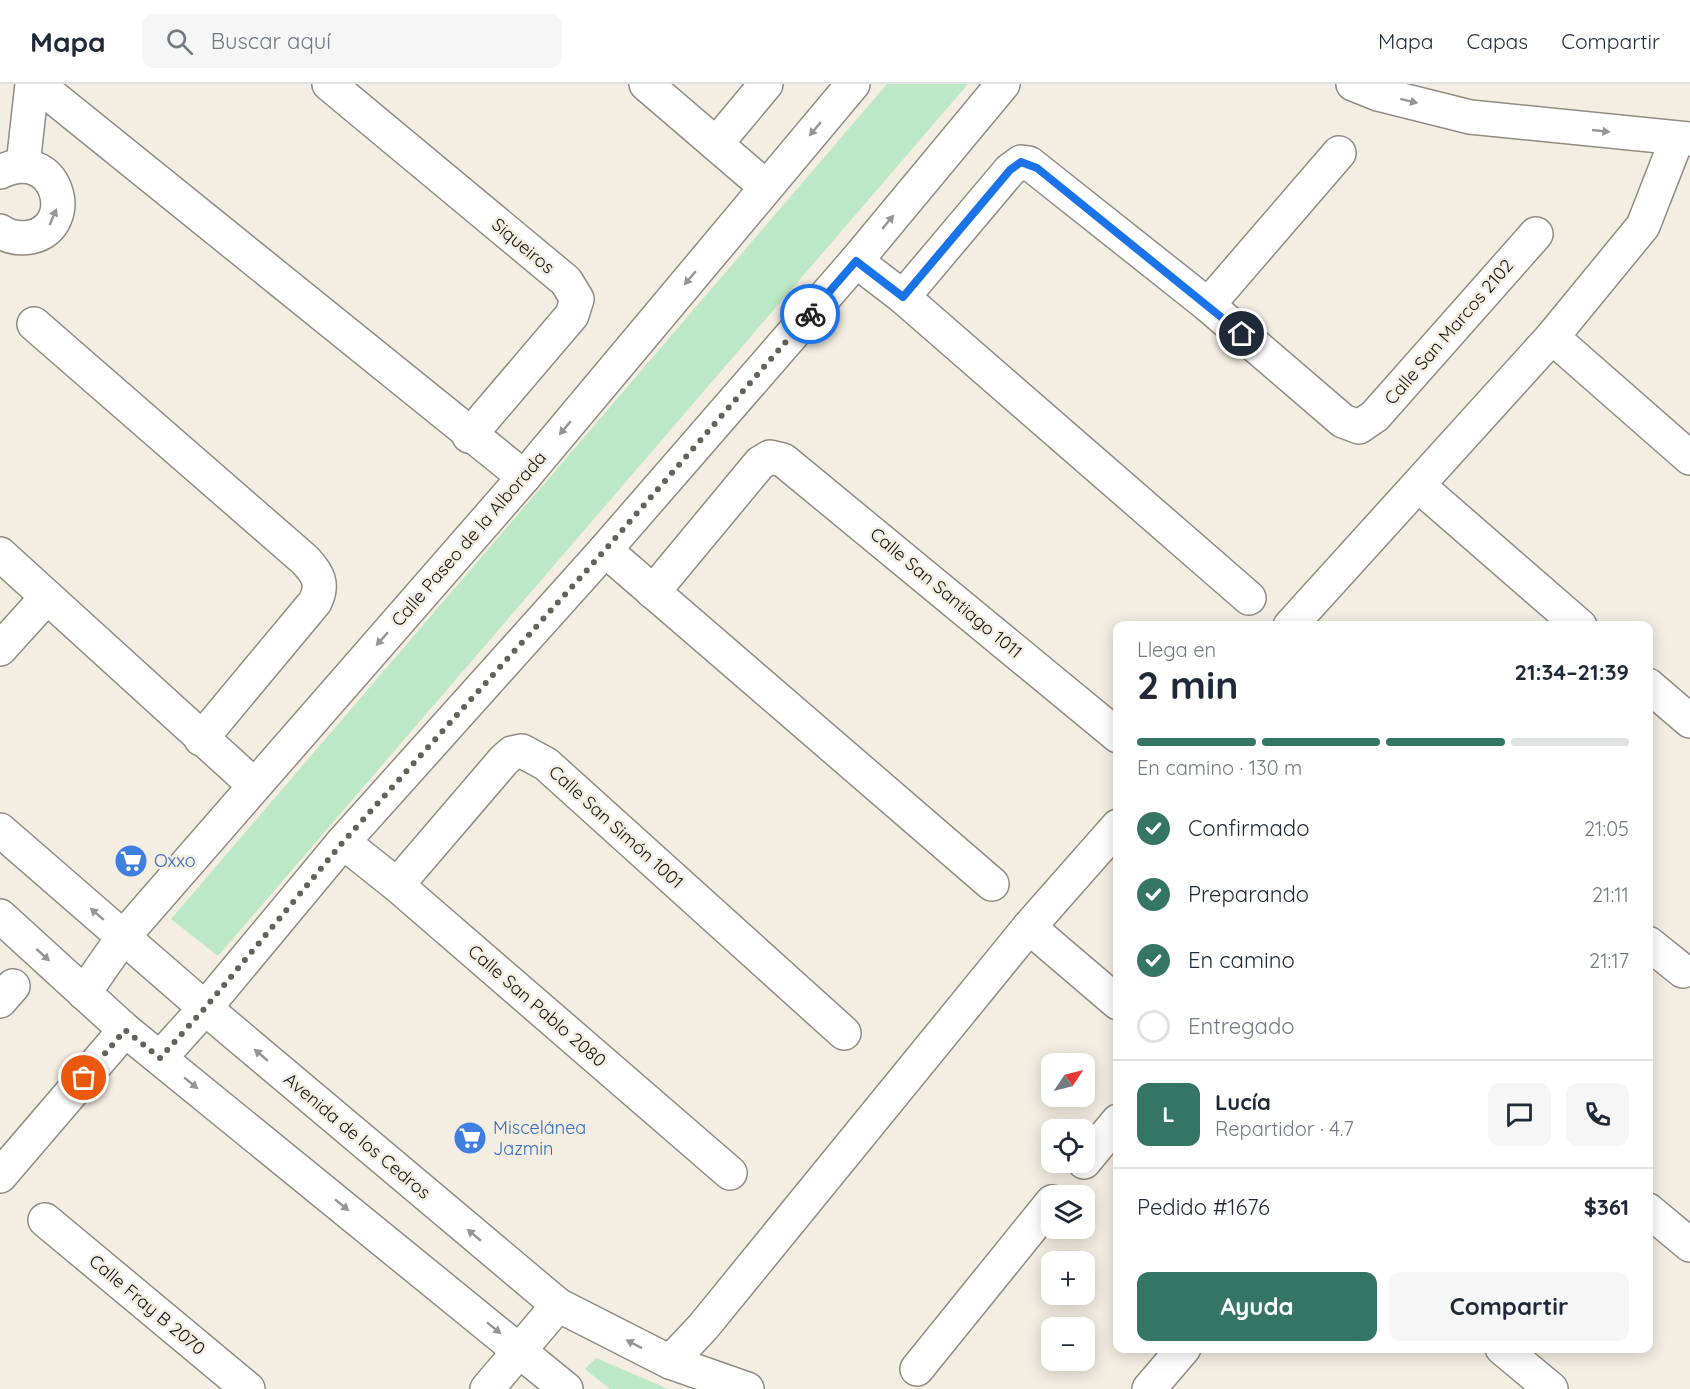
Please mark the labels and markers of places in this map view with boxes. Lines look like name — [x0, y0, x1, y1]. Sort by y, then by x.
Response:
pin — [1216, 308, 1267, 359]
supermarket icon: Oxxo — [113, 843, 149, 879]
place label: Oxxo — [154, 849, 196, 872]
pin — [58, 1052, 109, 1103]
place label: Miscelánea Jazmin — [493, 1116, 586, 1160]
supermarket icon: Miscelánea Jazmin — [452, 1120, 488, 1156]

